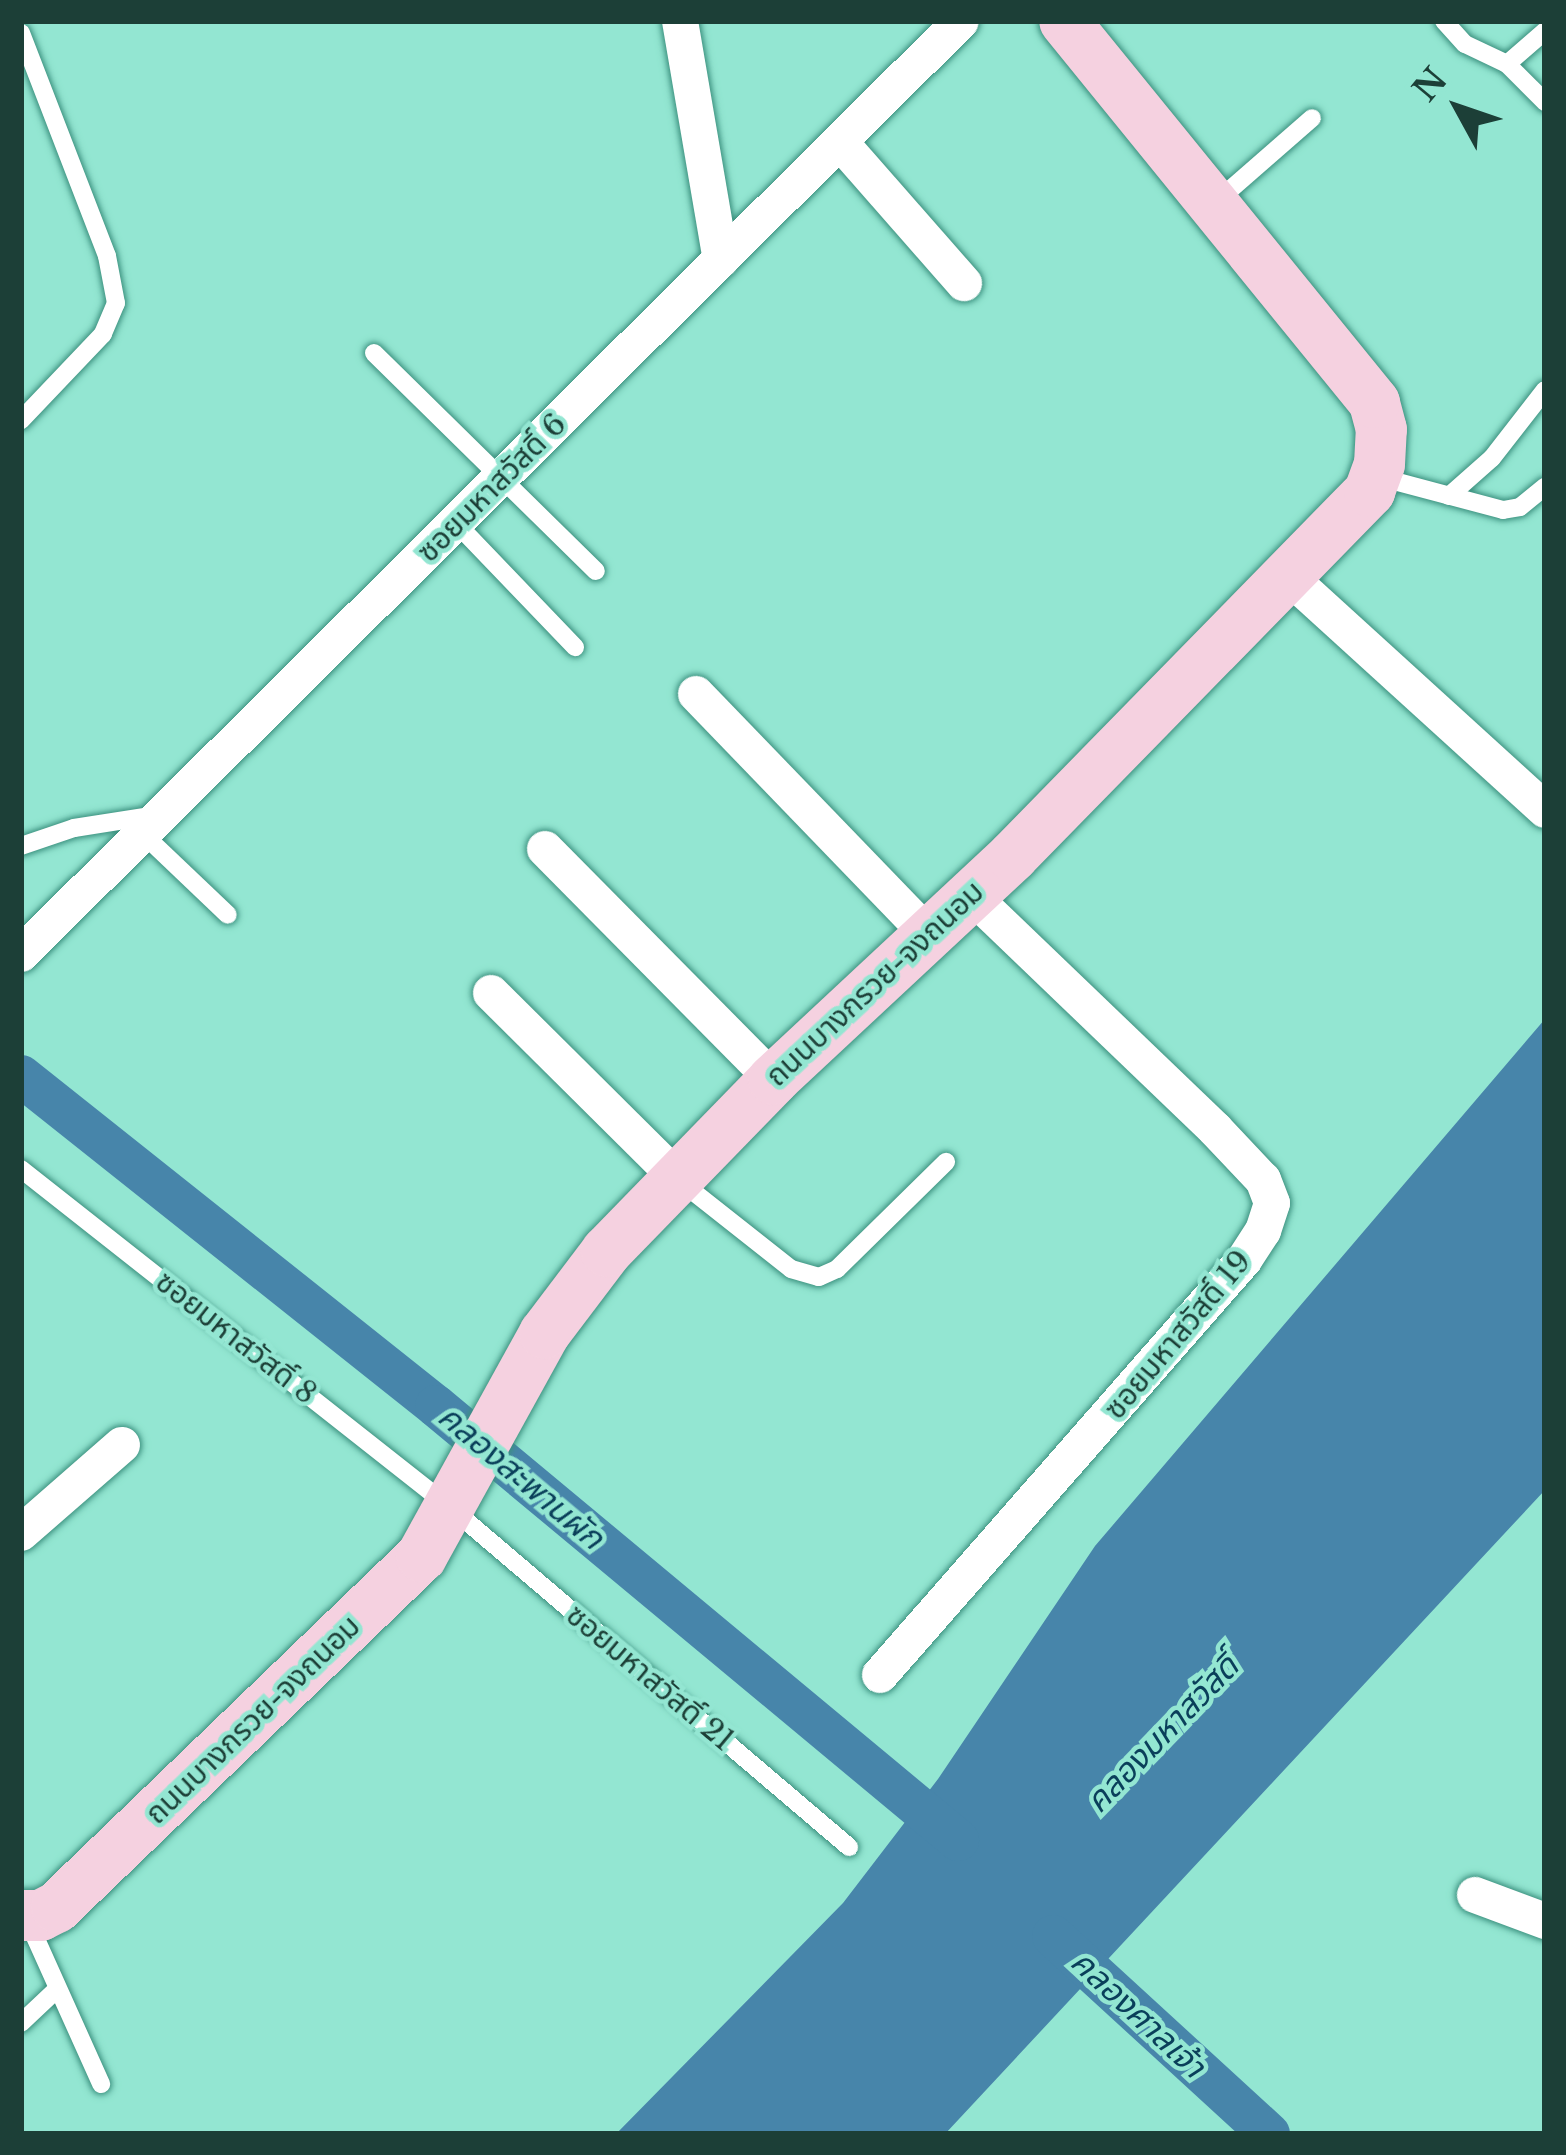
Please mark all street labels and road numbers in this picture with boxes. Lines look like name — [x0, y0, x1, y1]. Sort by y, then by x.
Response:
street label: ซอยมหาสวัสดิ์ 6 — [410, 406, 574, 570]
street label: ถนนบางกรวย-จงถนอม — [759, 874, 991, 1094]
street label: ซอยมหาสวัสดิ์ 19 — [1097, 1243, 1259, 1427]
street label: ซอยมหาสวัสดิ์ 8 — [148, 1264, 324, 1412]
street label: ซอยมหาสวัสดิ์ 21 — [559, 1597, 741, 1759]
street label: ถนนบางกรวย-จงถนอม — [138, 1608, 368, 1832]

